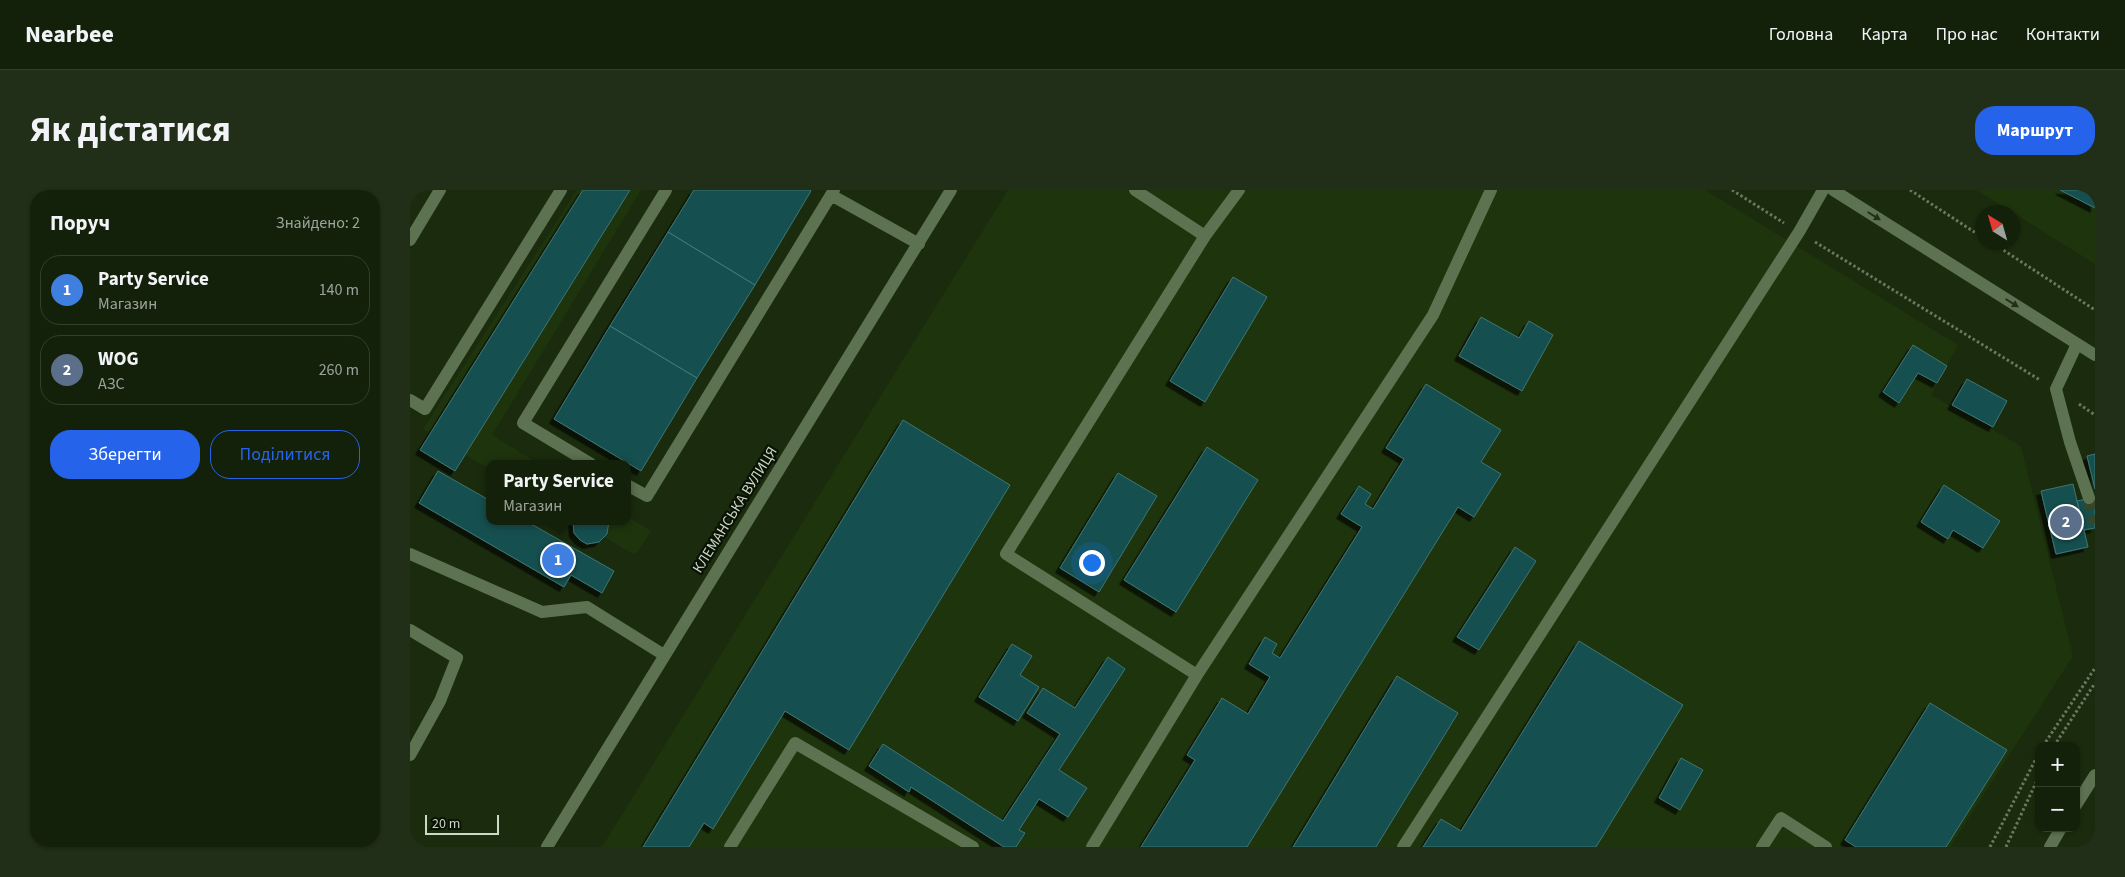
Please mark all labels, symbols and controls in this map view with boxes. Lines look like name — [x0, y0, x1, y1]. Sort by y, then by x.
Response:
text: Nearbee — [25, 17, 114, 52]
text: Головна — [1769, 22, 1833, 47]
text: Карта — [1861, 22, 1907, 47]
text: Про нас — [1935, 22, 1998, 47]
text: Контакти — [2026, 22, 2100, 47]
text: Як дістатися — [30, 105, 231, 155]
button: Маршрут — [1975, 106, 2095, 155]
north arrow — [1975, 205, 2020, 250]
text: Поруч — [50, 208, 110, 238]
one-way arrow — [1868, 211, 1881, 221]
text: Знайдено: 2 — [276, 212, 360, 234]
text: Party Service — [98, 266, 209, 293]
text: 1 — [63, 279, 71, 301]
text: 140 m — [319, 279, 359, 301]
text: Магазин — [98, 293, 157, 315]
one-way arrow — [2005, 298, 2018, 307]
text: WOG — [98, 346, 139, 373]
text: 2 — [63, 359, 71, 381]
text: 260 m — [319, 359, 359, 381]
text: АЗС — [98, 373, 125, 395]
button: Зберегти — [50, 430, 200, 479]
button: Поділитися — [210, 430, 360, 479]
street label: КЛЕМАНСЬКА ВУЛИЦЯ — [688, 443, 782, 577]
popup — [486, 460, 631, 525]
text: Party Service — [503, 468, 614, 495]
text: Магазин — [503, 495, 562, 517]
pin: 2 — [2050, 503, 2082, 541]
pin: 1 — [542, 541, 574, 579]
your location — [1079, 550, 1105, 576]
map controls — [2035, 742, 2080, 832]
button: + — [2035, 742, 2080, 787]
button: − — [2035, 787, 2080, 832]
scale bar — [425, 812, 499, 835]
text: 20 m — [432, 814, 460, 834]

